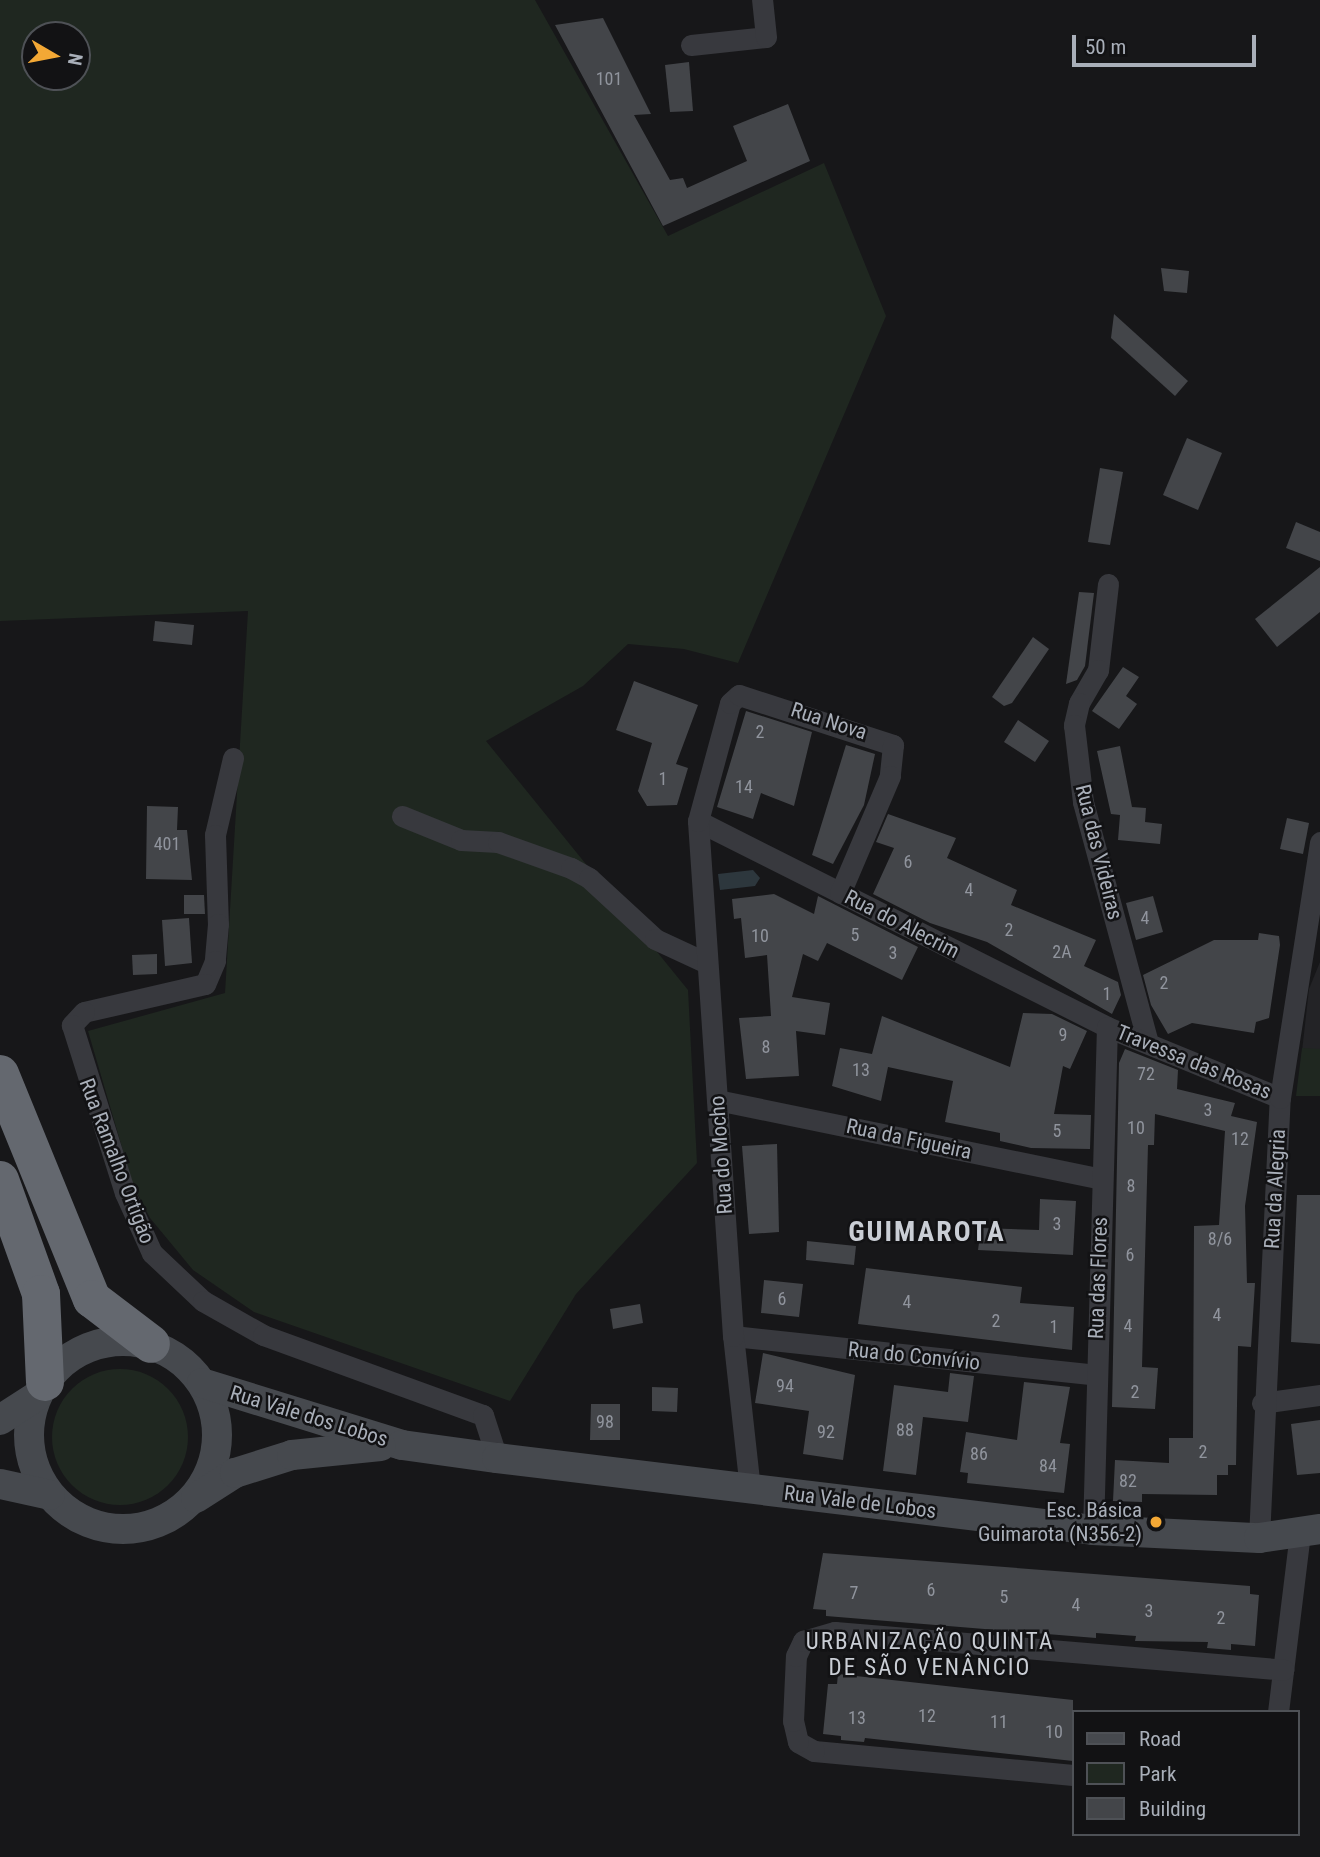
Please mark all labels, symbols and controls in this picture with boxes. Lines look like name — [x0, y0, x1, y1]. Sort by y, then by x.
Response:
north arrow — [21, 21, 91, 91]
scale bar — [1075, 21, 1259, 65]
text: 50 m — [1085, 35, 1126, 59]
text: N — [63, 52, 88, 67]
house number: 101 — [596, 68, 622, 90]
street label: Rua Nova — [788, 697, 870, 745]
house number: 2 — [756, 721, 764, 743]
house number: 1 — [659, 768, 667, 790]
house number: 14 — [735, 776, 753, 798]
street label: Rua das Videiras — [1070, 782, 1128, 922]
house number: 401 — [154, 833, 180, 855]
house number: 6 — [904, 851, 912, 873]
house number: 4 — [965, 879, 973, 901]
street label: Rua do Alecrim — [840, 884, 964, 964]
house number: 4 — [1141, 907, 1149, 929]
house number: 2 — [1005, 919, 1013, 941]
house number: 5 — [851, 924, 859, 946]
house number: 10 — [751, 925, 769, 947]
house number: 2A — [1052, 941, 1072, 963]
house number: 3 — [889, 942, 897, 964]
house number: 2 — [1160, 972, 1168, 994]
house number: 1 — [1103, 983, 1111, 1005]
street label: Travessa das Rosas — [1113, 1019, 1275, 1105]
house number: 9 — [1059, 1024, 1067, 1046]
house number: 8 — [762, 1036, 770, 1058]
house number: 13 — [852, 1059, 870, 1081]
house number: 72 — [1137, 1063, 1155, 1085]
street label: Rua Ramalho Ortigão — [74, 1075, 160, 1247]
street label: Rua do Mocho — [704, 1095, 738, 1215]
house number: 3 — [1204, 1099, 1212, 1121]
street label: Rua da Figueira — [844, 1113, 974, 1165]
house number: 10 — [1127, 1117, 1145, 1139]
house number: 5 — [1053, 1120, 1061, 1142]
house number: 12 — [1231, 1128, 1249, 1150]
street label: Rua da Alegria — [1259, 1128, 1291, 1250]
house number: 8 — [1127, 1175, 1135, 1197]
house number: 3 — [1053, 1213, 1061, 1235]
district label: GUIMAROTA — [849, 1215, 1005, 1249]
street label: Rua das Flores — [1083, 1217, 1113, 1339]
house number: 8/6 — [1208, 1228, 1232, 1250]
house number: 6 — [1126, 1244, 1134, 1266]
house number: 6 — [778, 1288, 786, 1310]
house number: 4 — [903, 1291, 911, 1313]
house number: 4 — [1213, 1304, 1221, 1326]
house number: 2 — [992, 1310, 1000, 1332]
house number: 4 — [1124, 1315, 1132, 1337]
house number: 1 — [1050, 1316, 1058, 1338]
street label: Rua do Convívio — [847, 1337, 981, 1375]
house number: 94 — [776, 1375, 794, 1397]
street label: Rua Vale dos Lobos — [227, 1380, 391, 1452]
house number: 2 — [1131, 1381, 1139, 1403]
house number: 98 — [596, 1411, 614, 1433]
house number: 88 — [896, 1419, 914, 1441]
house number: 92 — [817, 1421, 835, 1443]
house number: 2 — [1199, 1441, 1207, 1463]
house number: 86 — [970, 1443, 988, 1465]
house number: 84 — [1039, 1455, 1057, 1477]
house number: 82 — [1119, 1470, 1137, 1492]
street label: Rua Vale de Lobos — [782, 1480, 938, 1524]
place label: Esc. Básica Guimarota (N356-2) — [978, 1497, 1142, 1547]
marker: Esc. Básica Guimarota (N356-2) — [1148, 1514, 1164, 1530]
house number: 6 — [927, 1579, 935, 1601]
house number: 7 — [850, 1582, 858, 1604]
house number: 5 — [1000, 1586, 1008, 1608]
house number: 4 — [1072, 1594, 1080, 1616]
house number: 3 — [1145, 1600, 1153, 1622]
house number: 2 — [1217, 1607, 1225, 1629]
district label: URBANIZAÇÃO QUINTA DE SÃO VENÂNCIO — [808, 1628, 1052, 1682]
house number: 12 — [918, 1705, 936, 1727]
house number: 13 — [848, 1707, 866, 1729]
legend — [1072, 1710, 1299, 1836]
house number: 11 — [990, 1711, 1008, 1733]
house number: 10 — [1045, 1721, 1063, 1743]
text: Road — [1139, 1727, 1181, 1751]
text: Park — [1139, 1762, 1176, 1786]
text: Building — [1139, 1797, 1206, 1821]

